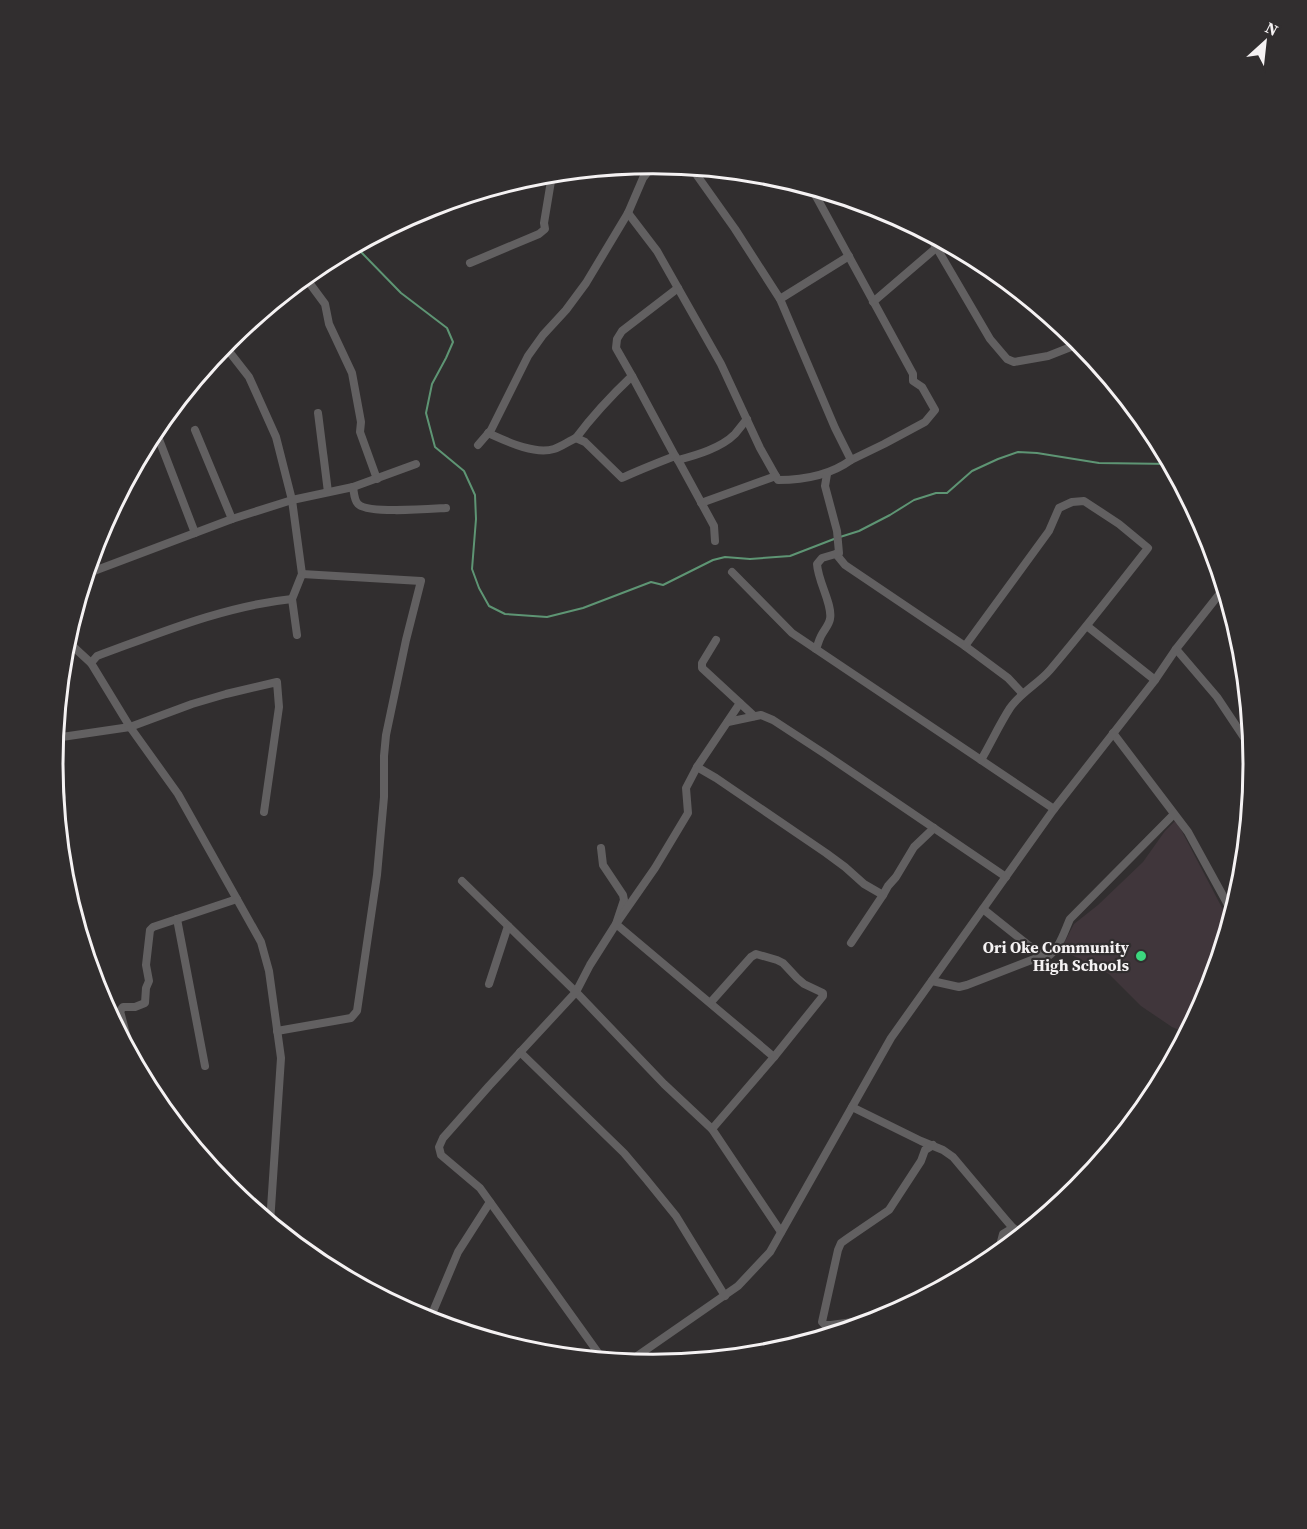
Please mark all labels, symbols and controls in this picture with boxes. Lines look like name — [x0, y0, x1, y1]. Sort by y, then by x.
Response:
north arrow — [1235, 12, 1295, 72]
text: N — [1262, 16, 1282, 41]
place label: Ori Oke Community High Schools — [983, 936, 1129, 976]
marker: Ori Oke Community High Schools — [1134, 949, 1148, 963]

